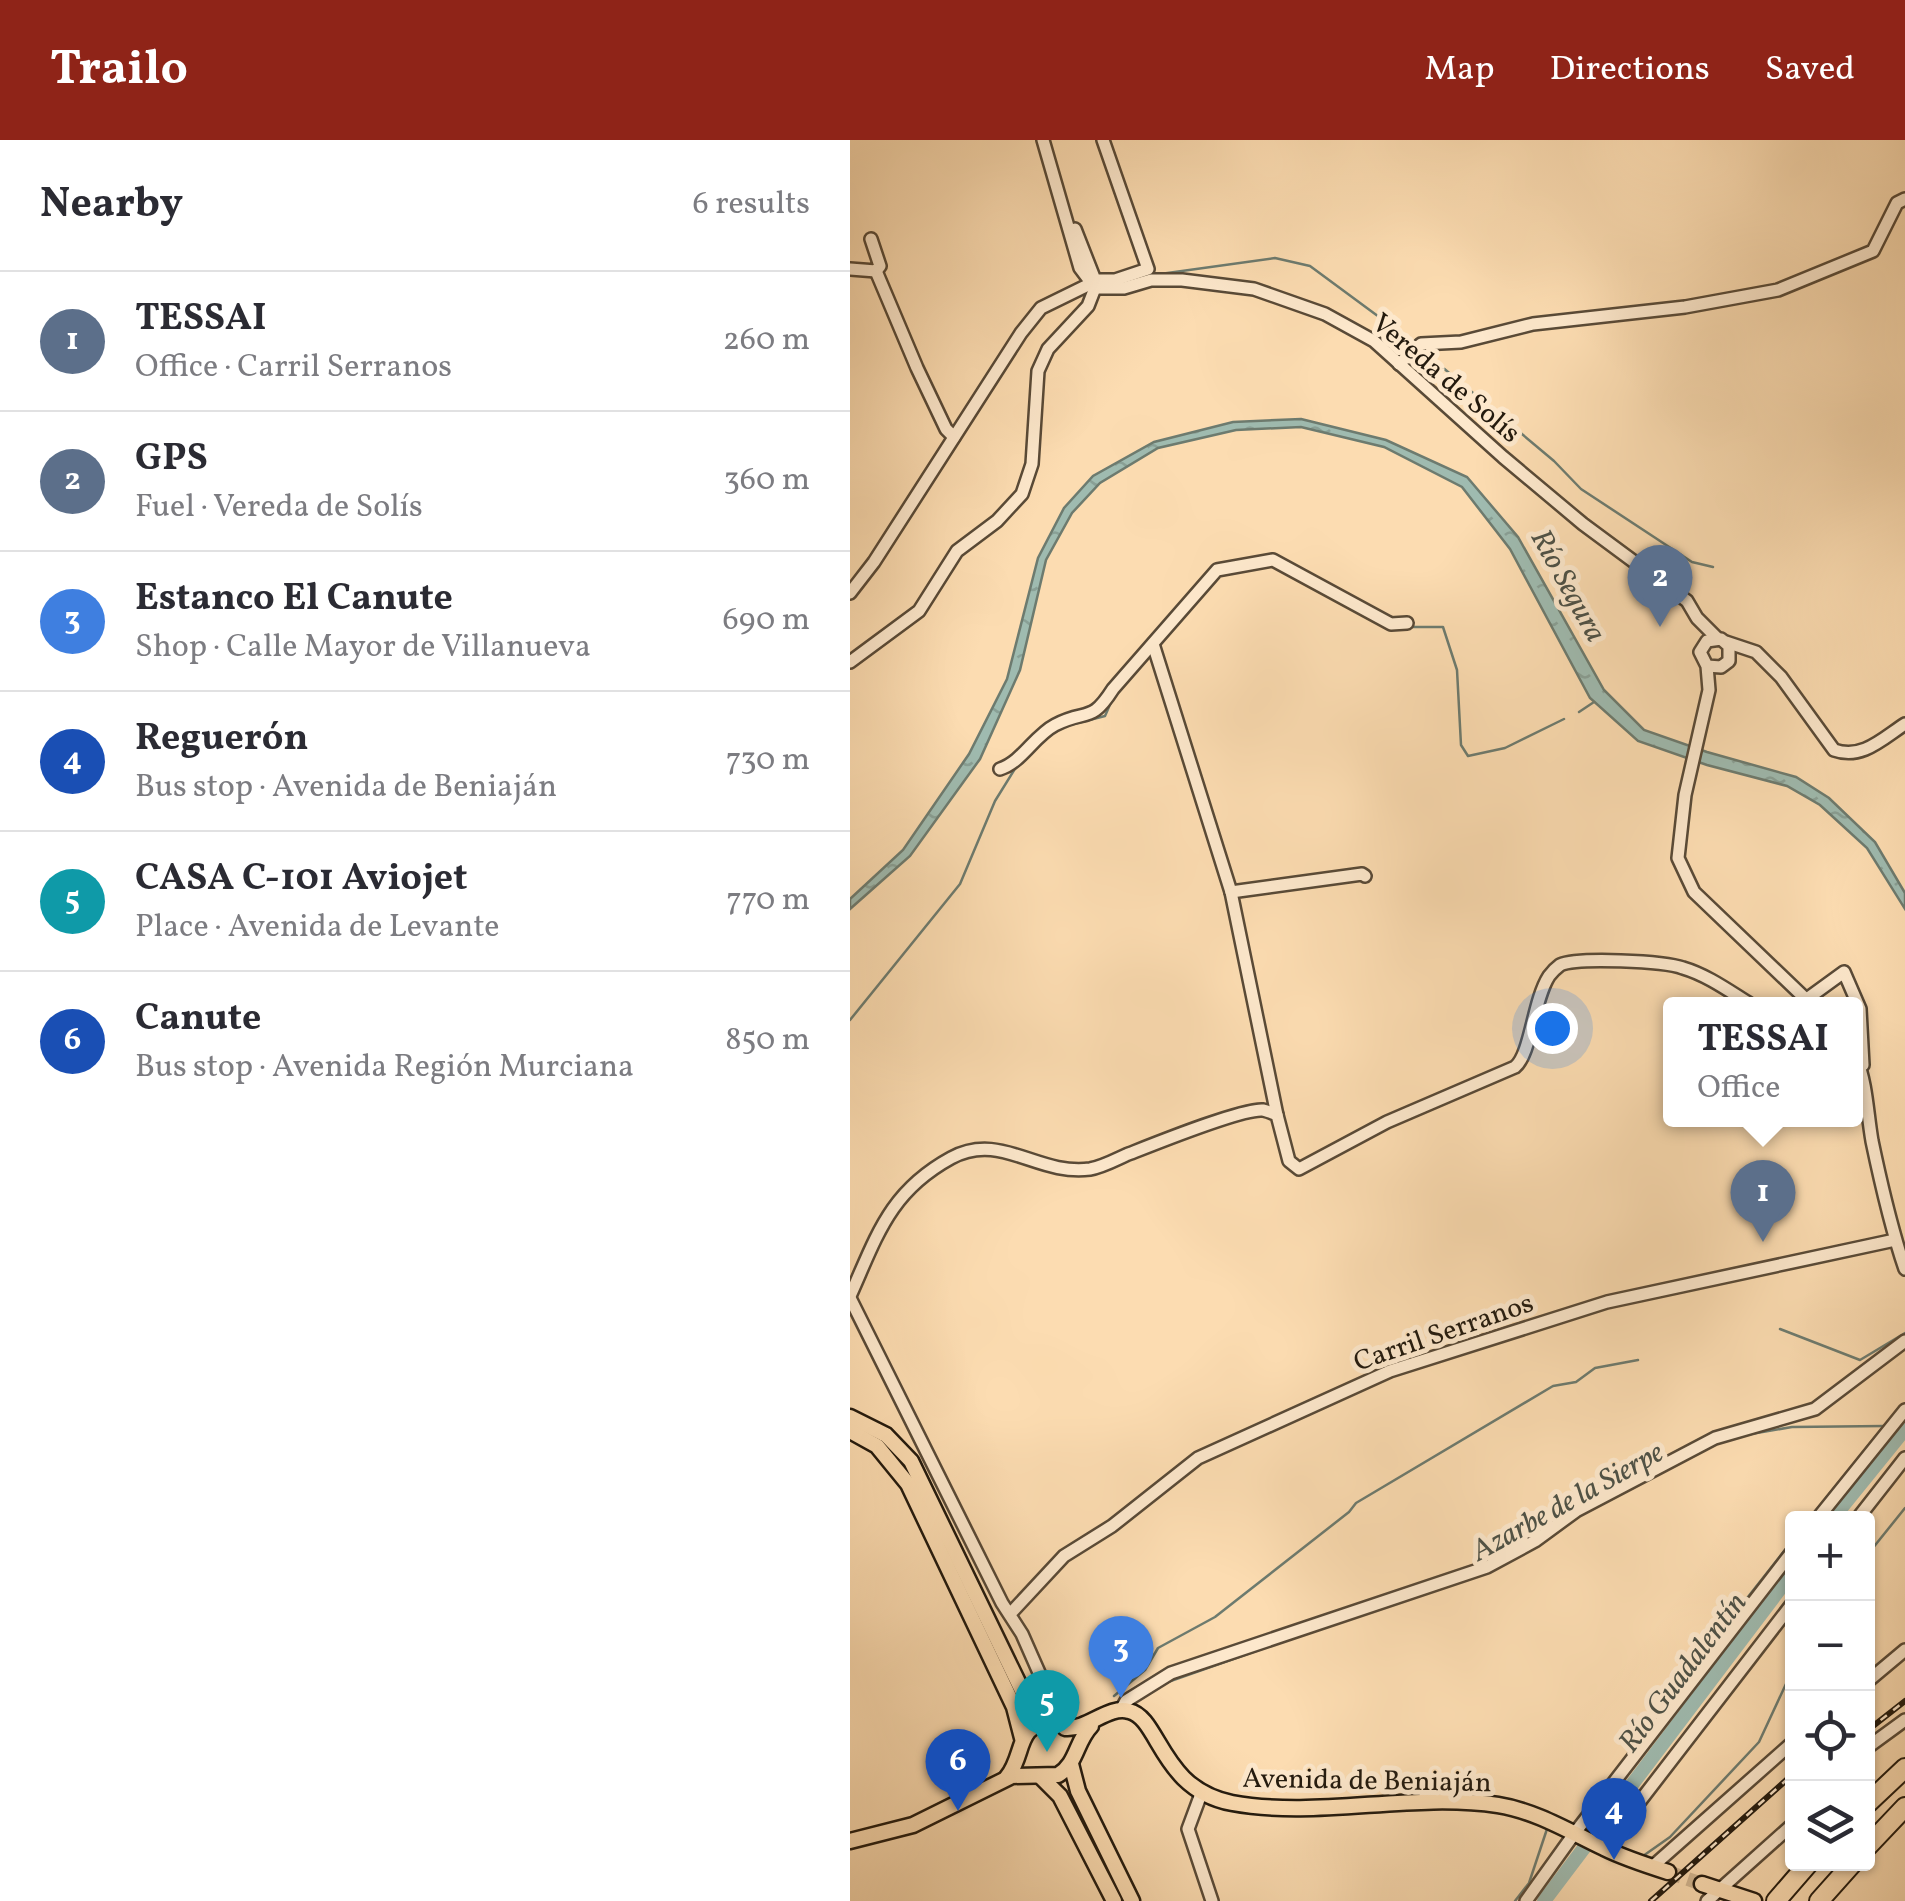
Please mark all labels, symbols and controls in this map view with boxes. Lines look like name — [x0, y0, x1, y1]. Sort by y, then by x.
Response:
text: Trailo — [50, 37, 188, 104]
text: Map — [1424, 46, 1495, 94]
text: Directions — [1550, 46, 1710, 94]
text: Saved — [1765, 46, 1855, 94]
text: Nearby — [40, 176, 183, 235]
text: 6 results — [693, 183, 810, 227]
text: TESSAI — [135, 293, 267, 346]
street label: Vereda de Solís — [1363, 305, 1528, 453]
text: 1 — [66, 319, 79, 363]
text: 260 m — [723, 319, 810, 363]
text: Office · Carril Serranos — [135, 346, 452, 390]
text: GPS — [135, 433, 208, 486]
text: 2 — [64, 459, 81, 503]
text: 360 m — [723, 459, 810, 503]
text: Fuel · Vereda de Solís — [135, 486, 423, 530]
water label: Río Segura — [1519, 522, 1615, 650]
pin: 2 — [1628, 544, 1692, 627]
text: Estanco El Canute — [135, 573, 453, 626]
text: 3 — [64, 599, 81, 643]
text: 690 m — [723, 599, 810, 643]
text: Shop · Calle Mayor de Villanueva — [135, 626, 591, 670]
text: Reguerón — [135, 713, 308, 766]
text: 4 — [63, 739, 82, 783]
text: 730 m — [726, 739, 810, 783]
text: Bus stop · Avenida de Beniaján — [135, 766, 557, 810]
text: CASA C-101 Aviojet — [135, 853, 468, 906]
text: 5 — [65, 879, 80, 923]
text: 770 m — [726, 879, 810, 923]
text: Place · Avenida de Levante — [135, 906, 500, 950]
text: Canute — [135, 993, 261, 1046]
popup — [1663, 997, 1863, 1127]
your location — [1527, 1003, 1578, 1054]
text: TESSAI — [1697, 1014, 1829, 1067]
text: 6 — [64, 1019, 81, 1063]
text: 850 m — [725, 1019, 810, 1063]
text: Bus stop · Avenida Región Murciana — [135, 1046, 634, 1090]
text: Office — [1697, 1067, 1780, 1111]
pin: 1 — [1730, 1160, 1796, 1242]
street label: Carril Serranos — [1349, 1284, 1539, 1382]
water label: Azarbe de la Sierpe — [1463, 1433, 1672, 1573]
map controls — [1785, 1511, 1875, 1871]
button: + — [1785, 1511, 1875, 1601]
water label: Río Guadalentín — [1609, 1584, 1758, 1762]
button: − — [1785, 1601, 1875, 1691]
pin: 3 — [1088, 1616, 1154, 1698]
pin: 5 — [1014, 1670, 1080, 1752]
button: locate — [1785, 1691, 1875, 1781]
pin: 6 — [926, 1728, 990, 1811]
street label: Avenida de Beniaján — [1242, 1760, 1492, 1803]
pin: 4 — [1582, 1778, 1646, 1860]
button: layers — [1785, 1781, 1875, 1871]

